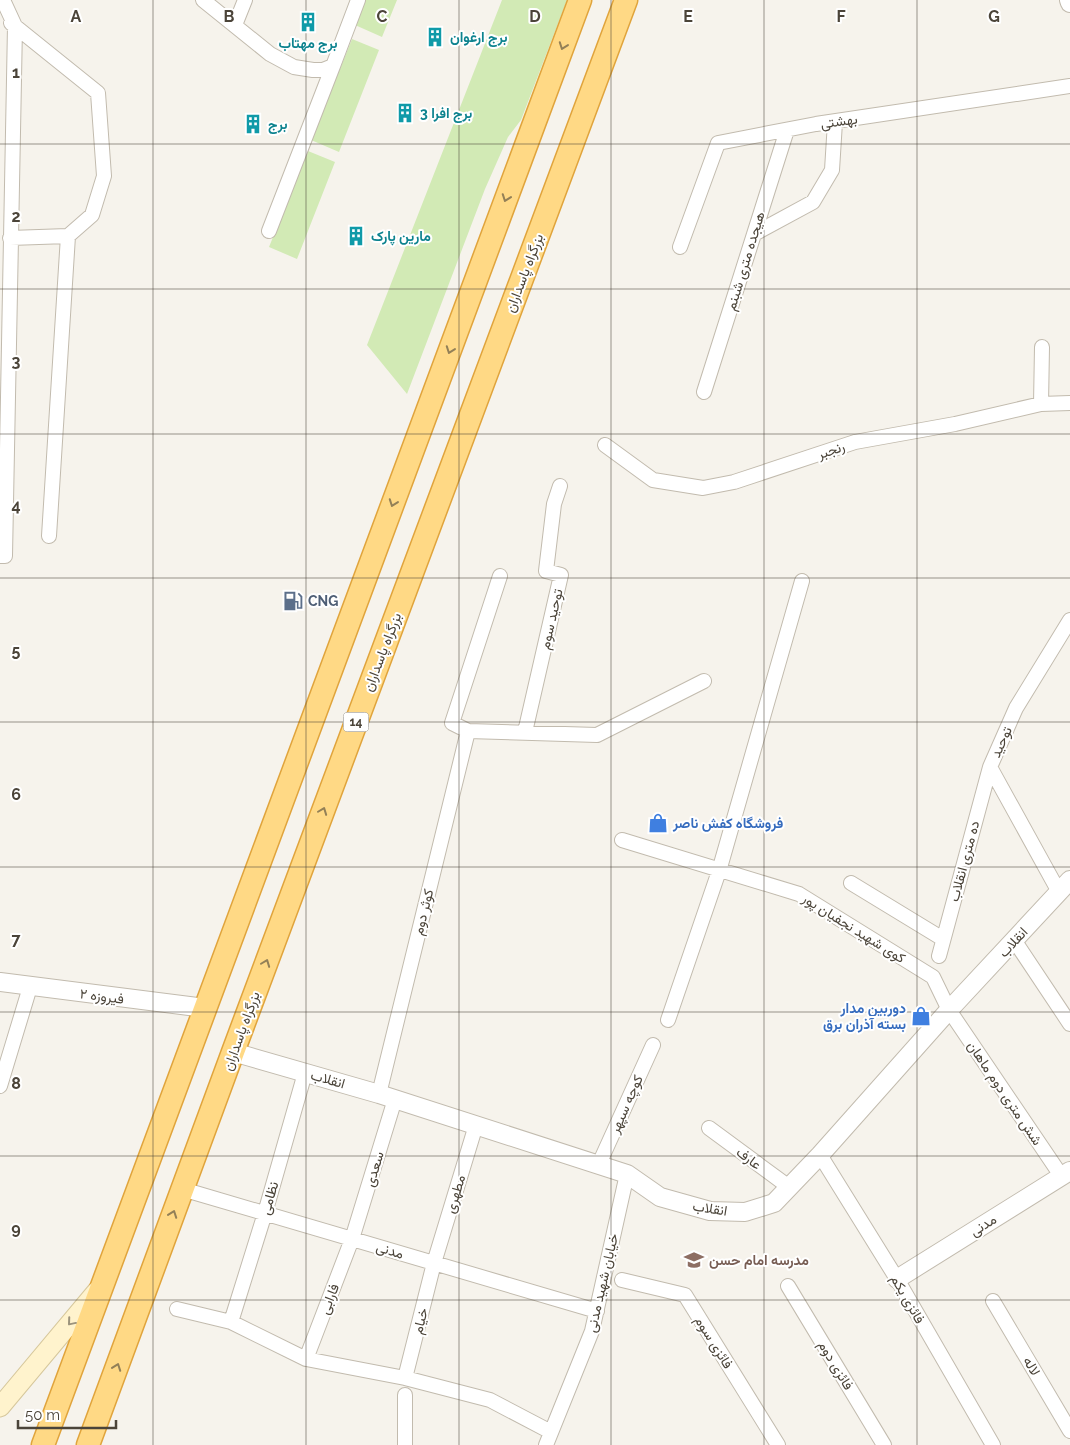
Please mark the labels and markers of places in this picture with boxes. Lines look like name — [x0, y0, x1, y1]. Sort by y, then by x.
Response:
building icon: برج مهتاب — [297, 11, 319, 33]
building icon: برج ارغوان — [424, 26, 446, 48]
place label: برج ارغوان — [450, 29, 508, 47]
place label: برج مهتاب — [278, 35, 338, 53]
building icon: برج افرا 3 — [394, 102, 416, 124]
place label: برج افرا 3 — [420, 105, 472, 123]
building icon: برج — [242, 113, 264, 135]
place label: برج — [268, 116, 287, 134]
building icon: مارین پارک — [345, 225, 367, 247]
place label: مارین پارک — [371, 228, 431, 246]
fuel station icon: CNG — [282, 590, 304, 612]
place label: CNG — [308, 593, 338, 609]
shop icon: فروشگاه کفش ناصر — [647, 812, 669, 834]
place label: فروشگاه کفش ناصر — [672, 815, 783, 832]
place label: دوربین مدار بسته آذران برق — [823, 1000, 906, 1033]
shop icon: دوربین مدار بسته آذران برق — [910, 1005, 932, 1027]
school or university icon: مدرسه امام حسن — [683, 1249, 705, 1271]
place label: مدرسه امام حسن — [709, 1252, 809, 1269]

